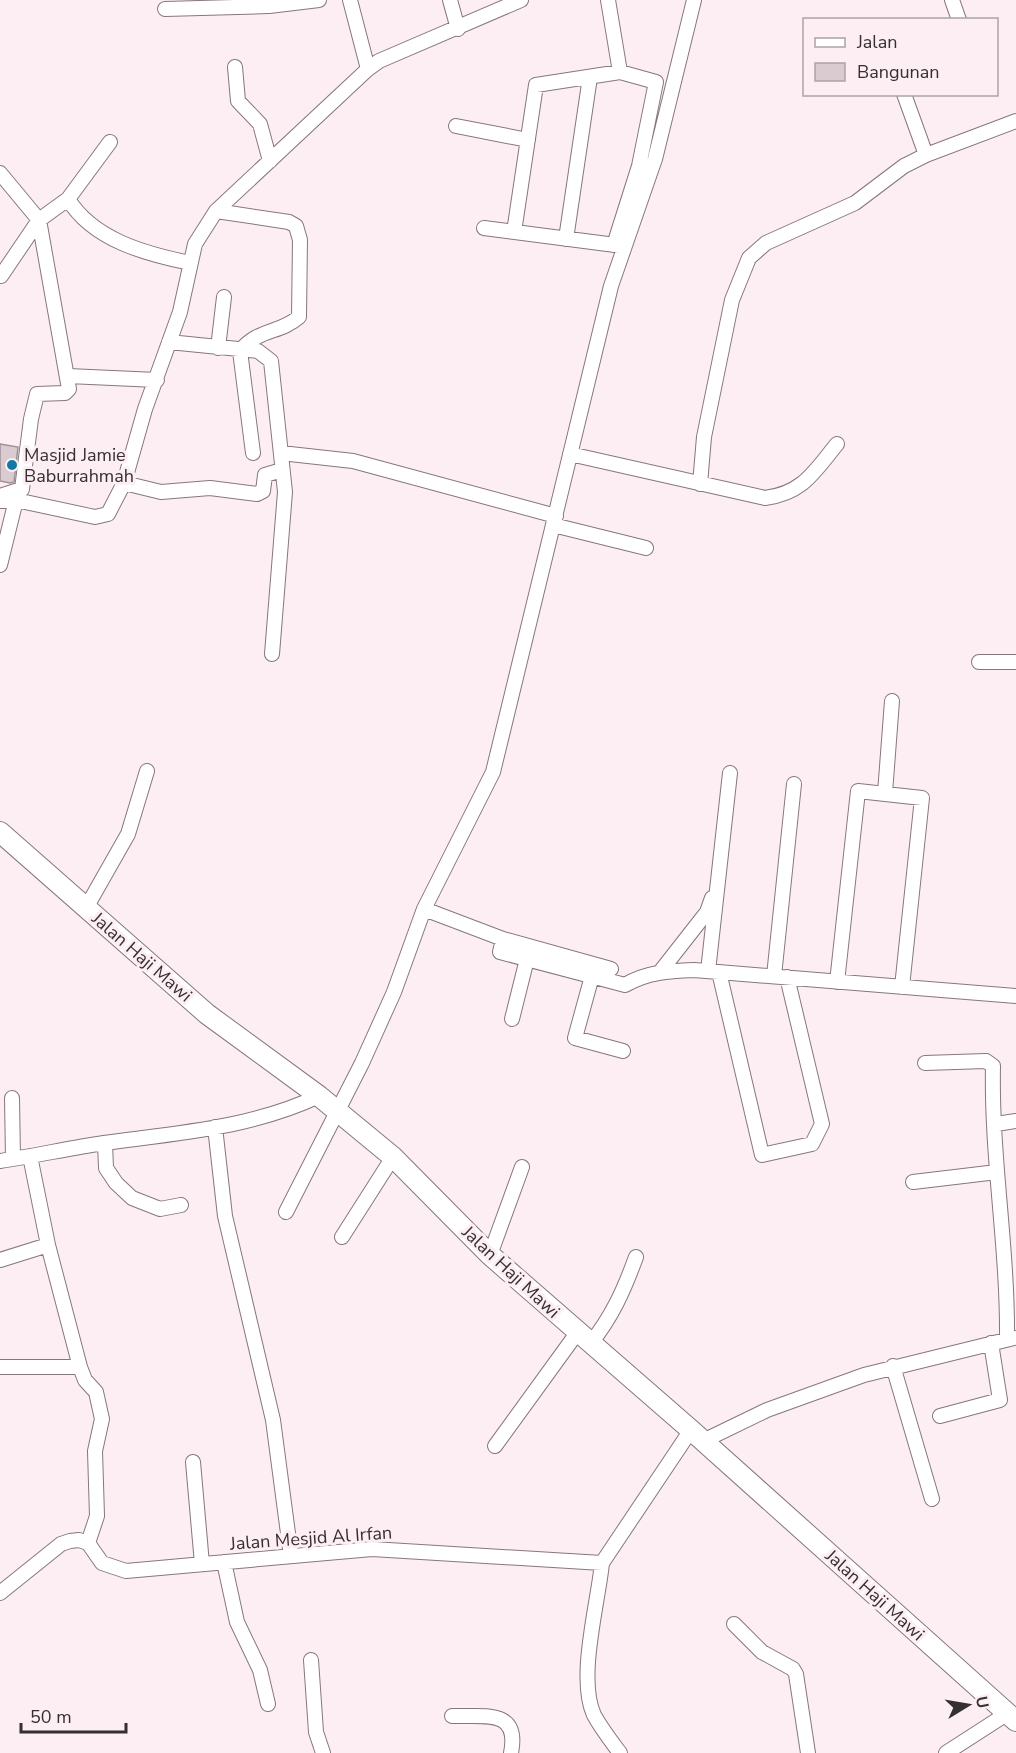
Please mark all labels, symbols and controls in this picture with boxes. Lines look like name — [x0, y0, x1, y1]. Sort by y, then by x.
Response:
legend — [803, 18, 998, 96]
text: Jalan — [856, 30, 897, 54]
text: Bangunan — [857, 60, 940, 84]
place label: Masjid Jamie Baburrahmah — [24, 443, 134, 488]
marker: Masjid Jamie Baburrahmah — [5, 458, 19, 472]
street label: Jalan Haji Mawi — [86, 906, 197, 1007]
street label: Jalan Haji Mawi — [456, 1220, 565, 1324]
street label: Jalan Mesjid Al Irfan — [228, 1520, 393, 1556]
street label: Jalan Haji Mawi — [820, 1543, 930, 1646]
north arrow — [938, 1675, 998, 1735]
text: U — [970, 1694, 994, 1710]
scale bar — [21, 1696, 126, 1734]
text: 50 m — [30, 1705, 72, 1729]

